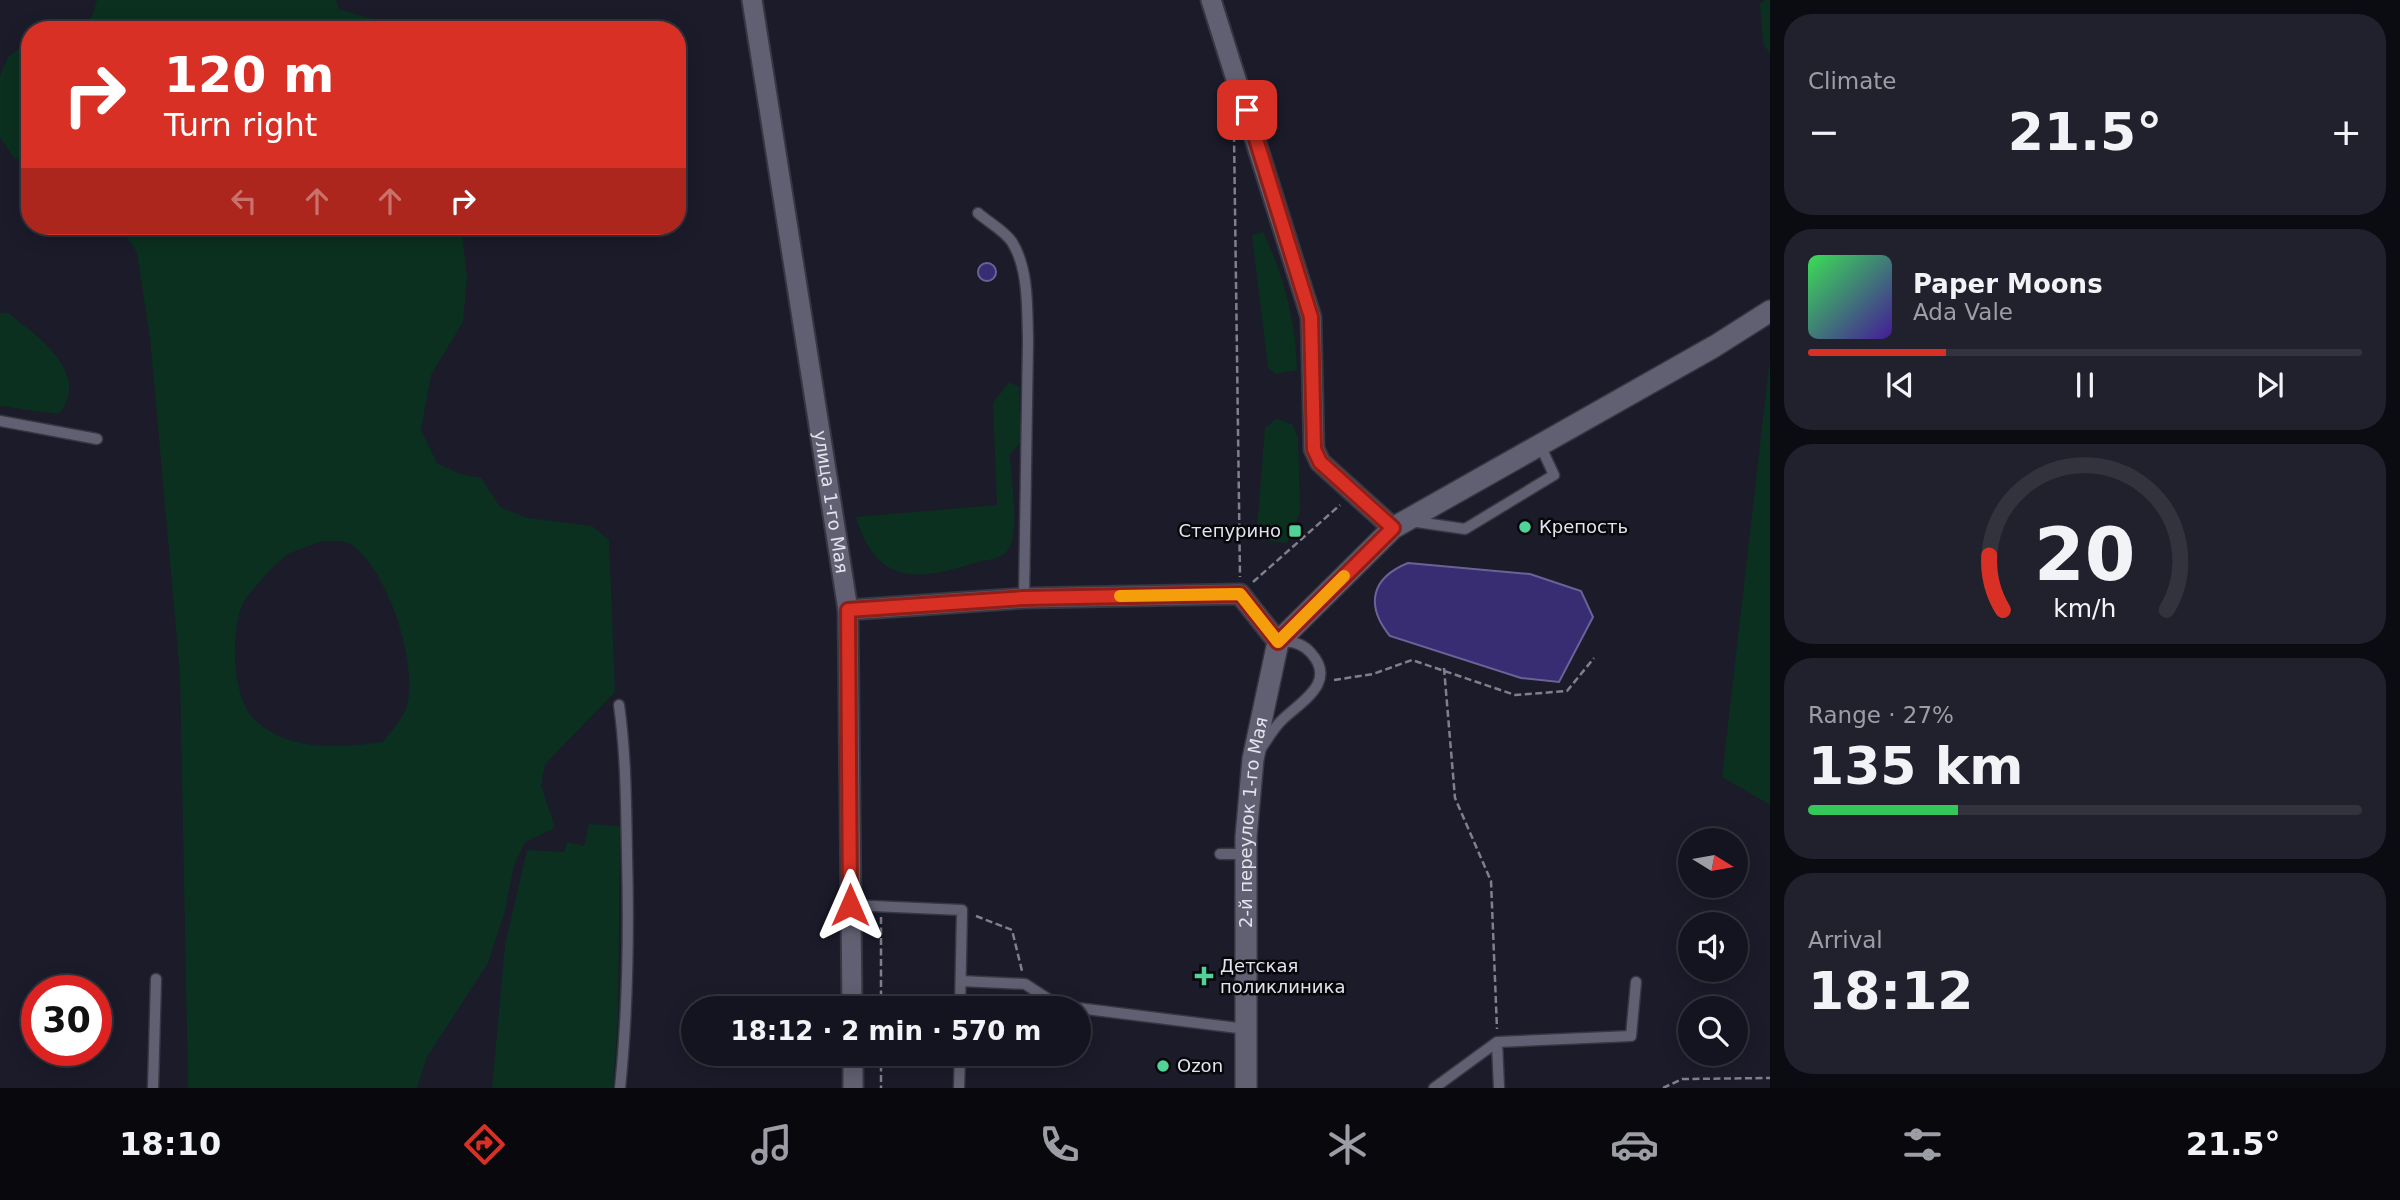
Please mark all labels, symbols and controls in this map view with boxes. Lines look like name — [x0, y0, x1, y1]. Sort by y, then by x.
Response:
text: 120 m — [164, 47, 334, 104]
icon: right — [49, 49, 140, 140]
text: Climate — [1808, 68, 1897, 94]
pin — [1217, 80, 1277, 140]
icon: arrive — [1228, 91, 1266, 129]
text: 21.5° — [2008, 102, 2162, 162]
text: Turn right — [164, 106, 317, 144]
text: − — [1808, 110, 1840, 154]
text: + — [2330, 110, 2362, 154]
icon: left — [225, 182, 263, 220]
icon: ahead — [298, 182, 336, 220]
icon: ahead — [371, 182, 409, 220]
icon: right — [444, 182, 482, 220]
text: Paper Moons — [1913, 269, 2103, 299]
text: Ada Vale — [1913, 299, 2013, 325]
icon: previous — [1881, 366, 1919, 404]
icon: pause — [2066, 366, 2104, 404]
icon: next — [2251, 366, 2289, 404]
street label: улица 1-го Мая — [810, 429, 853, 575]
text: 20 — [2034, 512, 2136, 597]
place label: Крепость — [1539, 516, 1628, 537]
marker: Крепость — [1517, 519, 1533, 535]
place label: Степурино — [1179, 520, 1281, 541]
marker: Степурино — [1287, 523, 1303, 539]
text: km/h — [2053, 594, 2117, 623]
text: Range · 27% — [1808, 702, 1954, 728]
street label: 2-й переулок 1-го Мая — [1235, 715, 1272, 928]
text: 135 km — [1808, 736, 2023, 796]
north arrow — [1678, 828, 1748, 898]
map controls — [1678, 828, 1748, 1066]
position arrow — [813, 868, 887, 942]
button: sound — [1678, 912, 1748, 982]
text: Arrival — [1808, 927, 1883, 953]
place label: Детская поликлиника — [1220, 955, 1345, 997]
text: 18:12 — [1808, 961, 1974, 1021]
marker: Детская поликлиника — [1194, 966, 1214, 986]
speed limit sign: 30 — [21, 975, 112, 1066]
button: search — [1678, 996, 1748, 1066]
text: 18:12 · 2 min · 570 m — [731, 1016, 1041, 1046]
place label: Ozon — [1177, 1055, 1223, 1076]
marker: Ozon — [1155, 1058, 1171, 1074]
icon: directions — [460, 1120, 509, 1169]
icon: music — [747, 1120, 796, 1169]
icon: phone — [1035, 1120, 1084, 1169]
icon: climate — [1323, 1120, 1372, 1169]
icon: car — [1610, 1120, 1659, 1169]
icon: filters — [1898, 1120, 1947, 1169]
text: 18:10 — [119, 1125, 221, 1163]
text: 21.5° — [2186, 1125, 2281, 1163]

